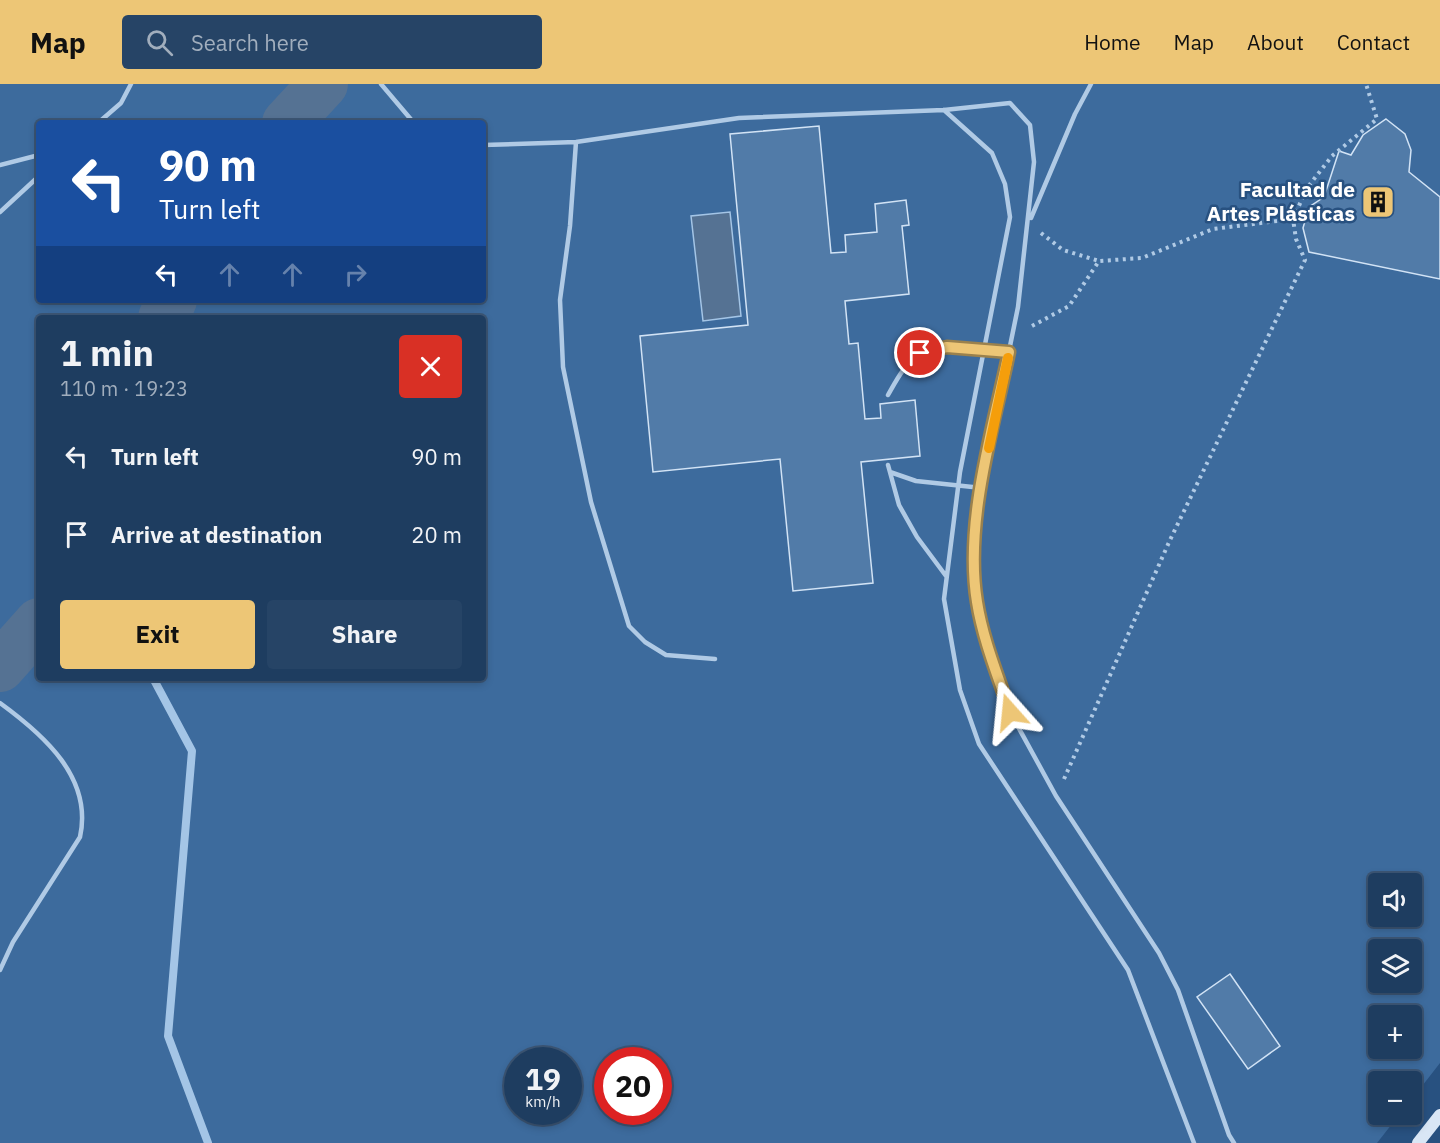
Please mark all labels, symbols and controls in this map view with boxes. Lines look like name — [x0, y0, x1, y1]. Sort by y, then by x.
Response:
search box — [122, 15, 542, 69]
text: Map — [30, 24, 86, 61]
icon: search — [143, 26, 176, 59]
text: Search here — [191, 28, 309, 57]
text: Home — [1084, 28, 1141, 56]
text: Map — [1174, 28, 1214, 56]
text: About — [1247, 28, 1304, 56]
text: Contact — [1337, 28, 1410, 56]
text: 90 m — [159, 138, 257, 193]
icon: left — [60, 144, 138, 222]
place label: Facultad de Artes Plásticas — [1207, 175, 1355, 227]
building icon: Facultad de Artes Plásticas — [1360, 184, 1396, 220]
text: Turn left — [159, 191, 260, 226]
icon: left — [150, 258, 183, 291]
icon: ahead — [213, 258, 246, 291]
icon: ahead — [276, 258, 309, 291]
icon: right — [339, 258, 372, 291]
pin — [894, 327, 945, 378]
text: 1 min — [60, 329, 154, 376]
button: close — [399, 335, 462, 398]
icon: arrive — [903, 336, 936, 369]
text: 110 m · 19:23 — [60, 375, 188, 402]
icon: left — [60, 440, 93, 473]
text: Turn left — [111, 442, 199, 471]
text: 90 m — [411, 442, 462, 471]
icon: arrive — [60, 518, 93, 551]
text: Arrive at destination — [111, 520, 322, 549]
text: 20 m — [411, 520, 462, 549]
button: Exit — [60, 600, 255, 669]
button: Share — [267, 600, 462, 669]
position arrow — [978, 680, 1042, 744]
map controls — [1368, 873, 1422, 1125]
button: sound — [1368, 873, 1422, 927]
button: layers — [1368, 939, 1422, 993]
button: + — [1368, 1005, 1422, 1059]
speed limit sign: 20 — [594, 1047, 672, 1125]
text: 19 — [525, 1059, 561, 1098]
button: − — [1368, 1071, 1422, 1125]
text: km/h — [525, 1092, 561, 1111]

